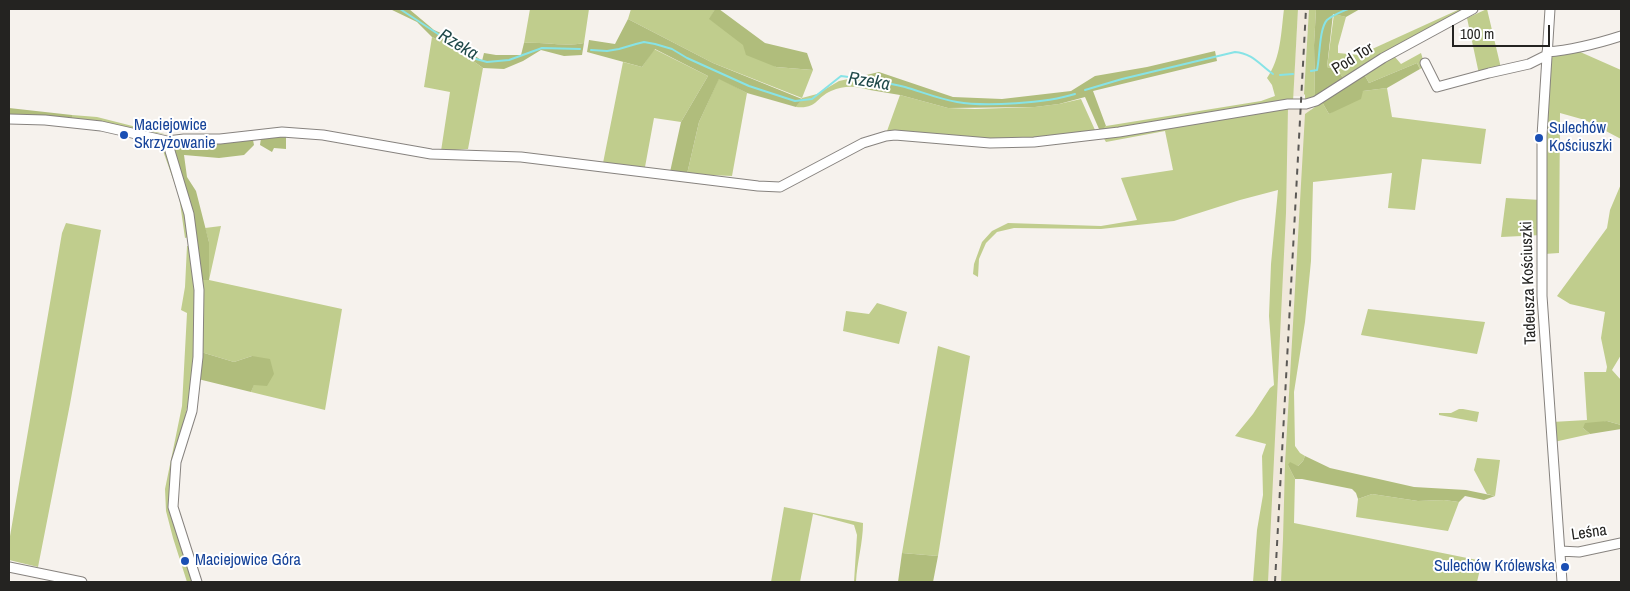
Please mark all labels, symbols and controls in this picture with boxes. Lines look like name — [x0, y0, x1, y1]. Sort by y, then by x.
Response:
scale bar — [1455, 15, 1552, 47]
text: 100 m — [1460, 23, 1494, 44]
water label: Rzeka — [435, 25, 481, 65]
street label: Pod Tor — [1329, 39, 1377, 79]
water label: Rzeka — [847, 68, 891, 96]
place label: Maciejowice Skrzyżowanie — [134, 116, 216, 154]
place label: Sulechów Kościuszki — [1549, 119, 1612, 157]
marker: Maciejowice Skrzyżowanie — [118, 129, 130, 141]
marker: Sulechów Kościuszki — [1533, 132, 1545, 144]
street label: Tadeusza Kościuszki — [1517, 221, 1541, 345]
street label: Leśna — [1570, 521, 1608, 545]
place label: Maciejowice Góra — [195, 551, 301, 571]
marker: Maciejowice Góra — [179, 555, 191, 567]
place label: Sulechów Królewska — [1434, 557, 1555, 577]
marker: Sulechów Królewska — [1559, 561, 1571, 573]

